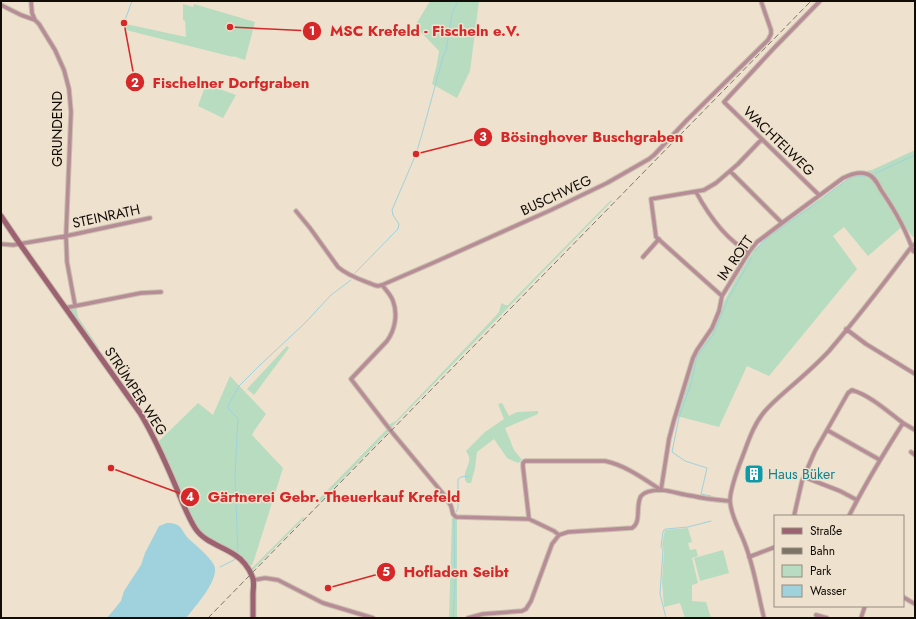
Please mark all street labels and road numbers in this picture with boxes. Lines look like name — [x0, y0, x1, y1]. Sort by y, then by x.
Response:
street label: GRUNDEND — [47, 91, 67, 167]
street label: WACHTELWEG — [739, 102, 819, 180]
street label: BUSCHWEG — [517, 170, 595, 220]
street label: STEINRATH — [70, 199, 142, 233]
street label: IM ROTT — [712, 231, 758, 285]
street label: STRÜMPER WEG — [100, 343, 172, 439]

